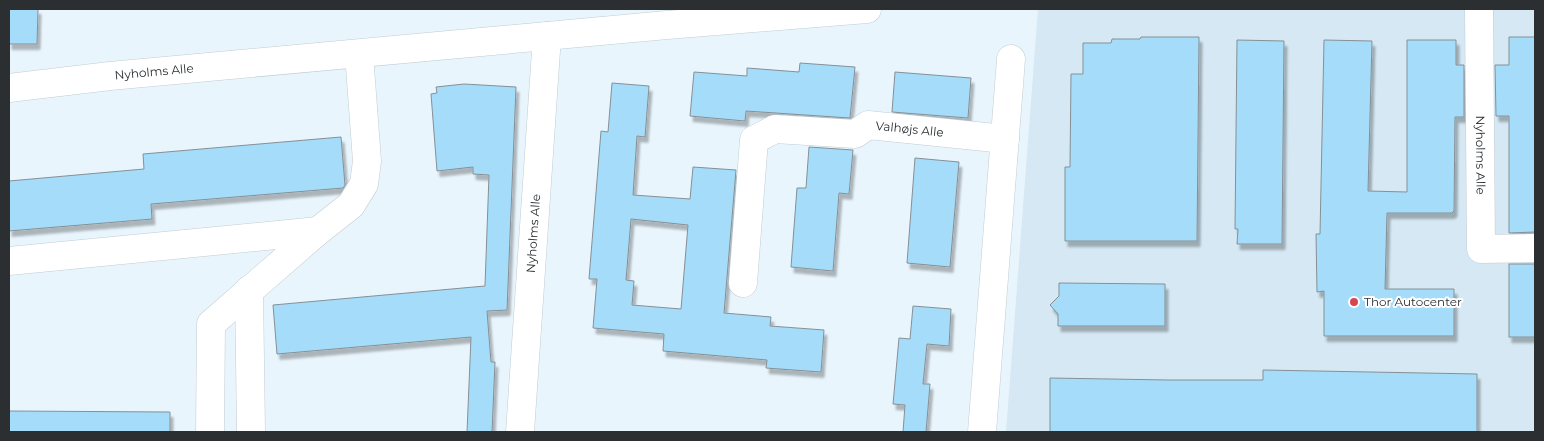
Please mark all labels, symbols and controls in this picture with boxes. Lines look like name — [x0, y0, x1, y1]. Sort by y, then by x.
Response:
street label: Nyholms Alle — [114, 60, 194, 83]
street label: Nyholms Alle — [1473, 115, 1489, 195]
street label: Valhøjs Alle — [875, 118, 944, 140]
street label: Nyholms Alle — [523, 193, 543, 273]
place label: Thor Autocenter — [1364, 294, 1462, 309]
marker: Thor Autocenter — [1348, 296, 1360, 308]

